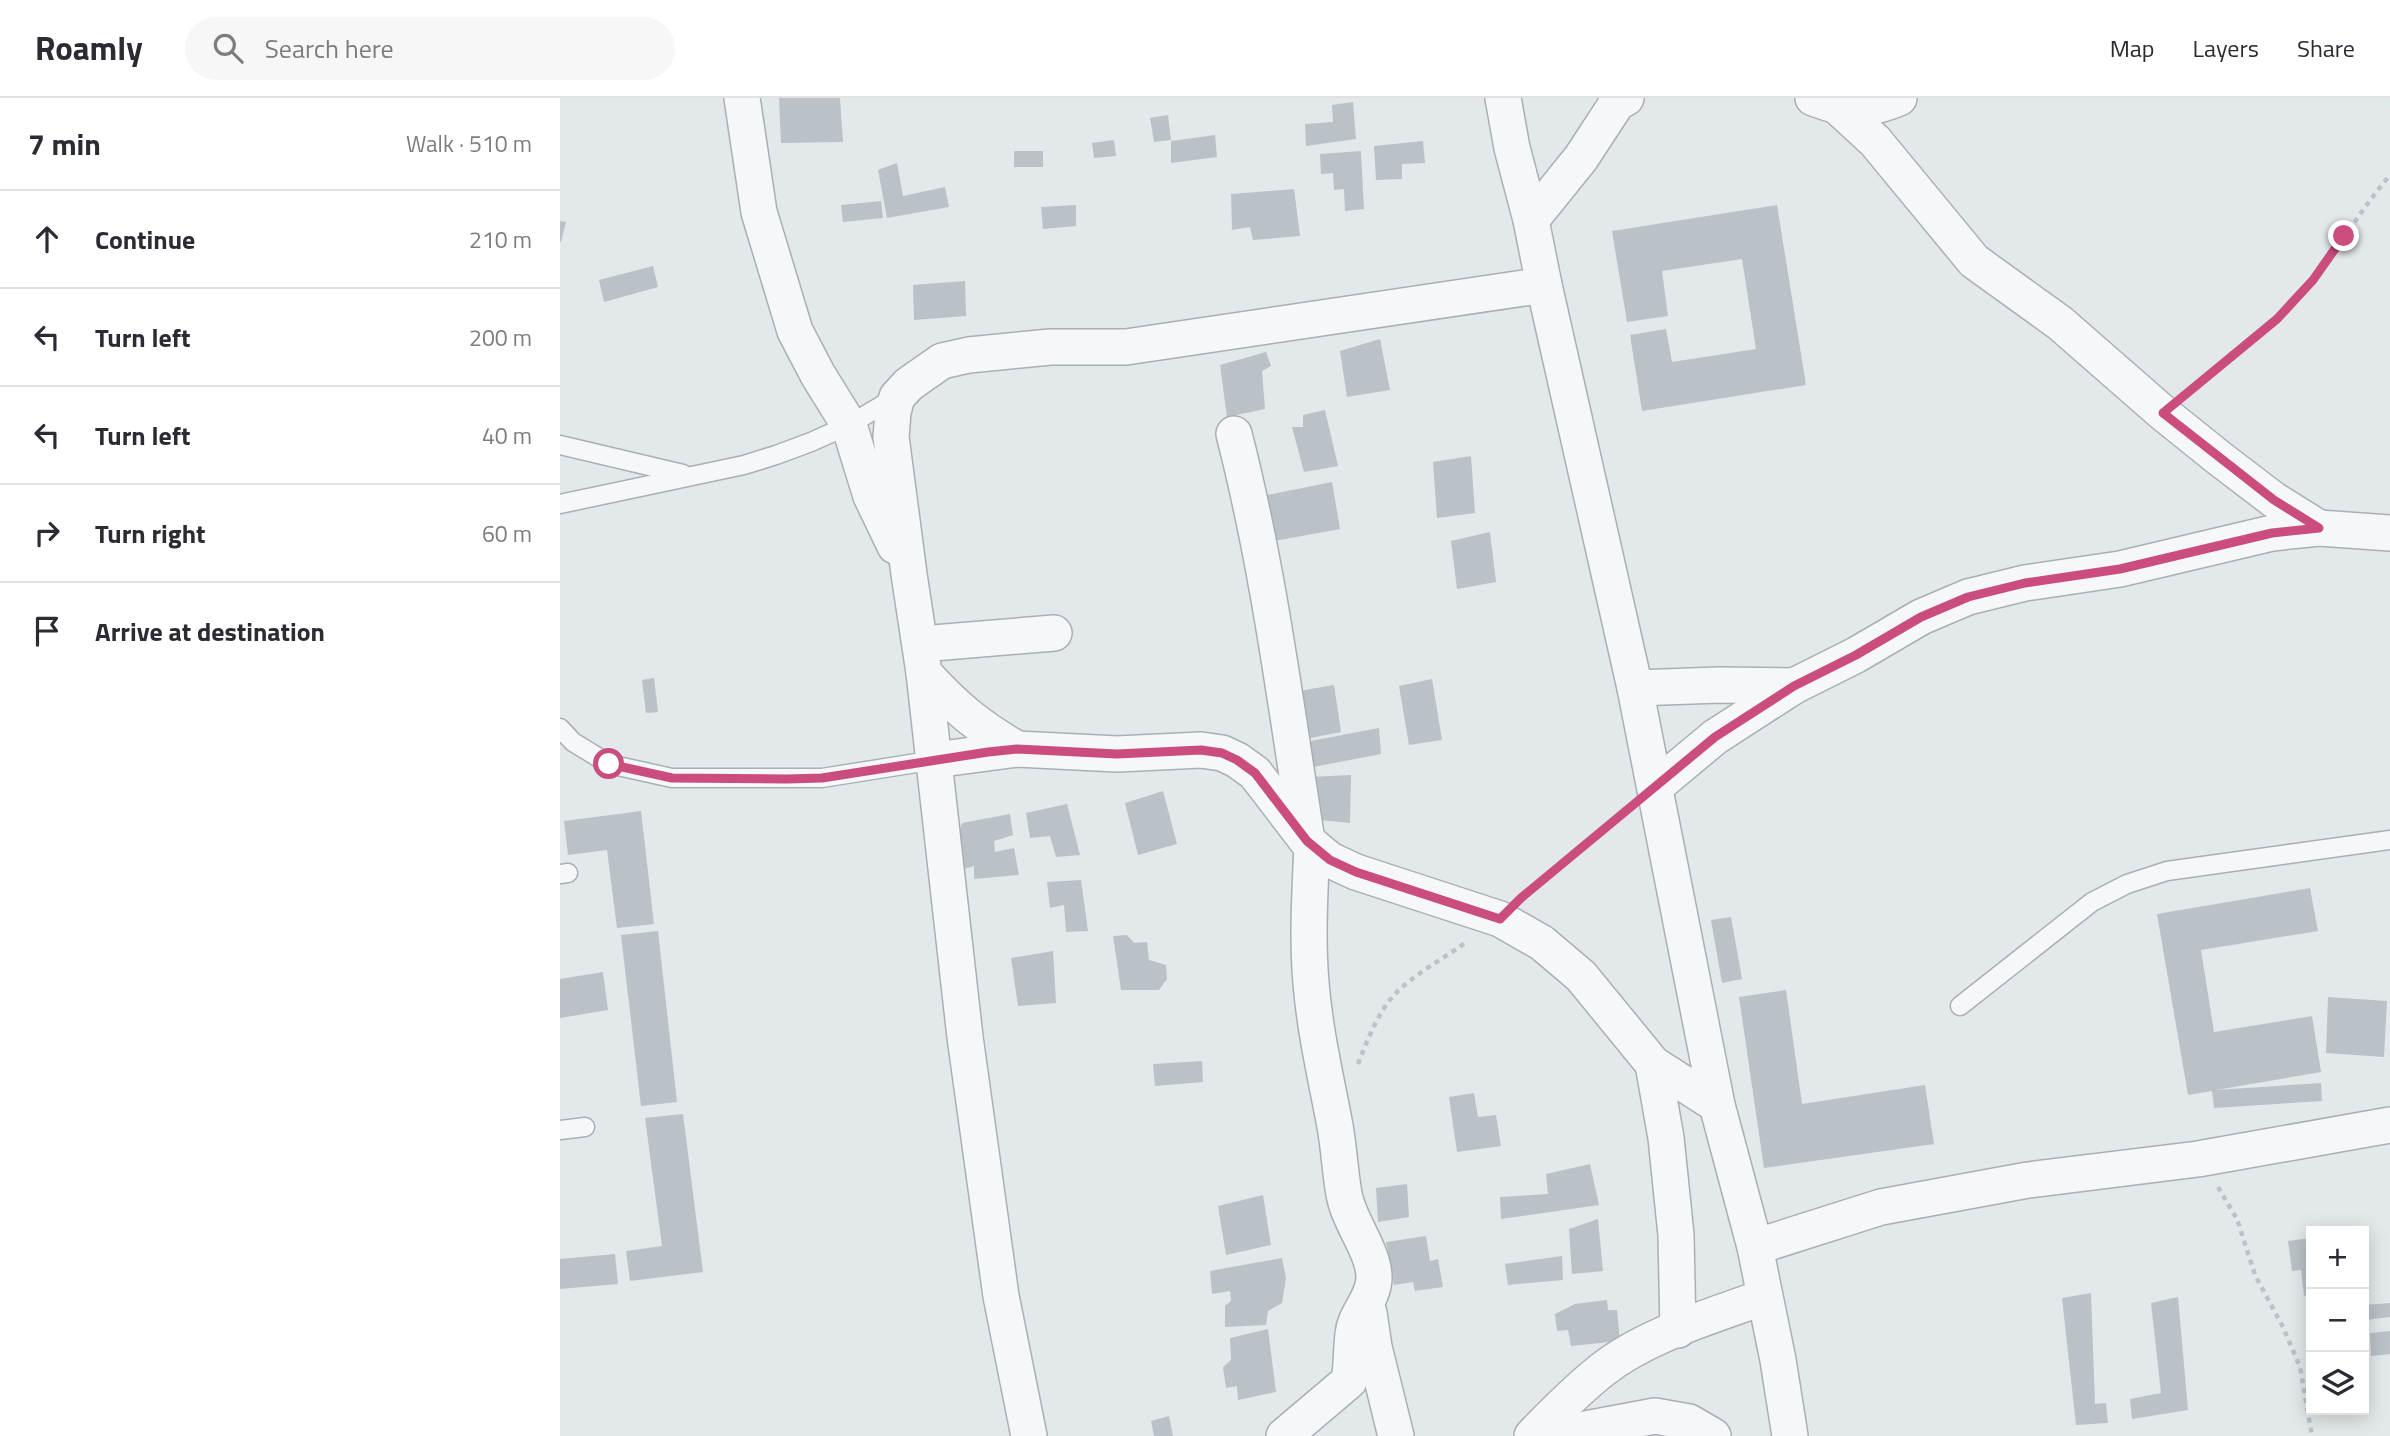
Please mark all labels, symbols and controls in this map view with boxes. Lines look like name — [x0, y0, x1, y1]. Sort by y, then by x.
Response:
search box — [185, 17, 675, 80]
text: Roamly — [35, 23, 143, 73]
icon: search — [209, 29, 247, 67]
text: Search here — [265, 29, 394, 68]
text: Map — [2110, 30, 2155, 66]
text: Layers — [2193, 30, 2259, 66]
text: Share — [2297, 30, 2355, 66]
text: 7 min — [28, 121, 101, 167]
text: Walk · 510 m — [406, 126, 532, 161]
icon: ahead — [28, 220, 66, 258]
text: Continue — [95, 220, 195, 259]
route end — [2328, 220, 2359, 251]
text: 210 m — [469, 222, 532, 257]
icon: left — [28, 318, 66, 356]
text: Turn left — [95, 318, 190, 357]
text: 200 m — [469, 320, 532, 355]
icon: left — [28, 416, 66, 454]
text: Turn left — [95, 416, 190, 455]
text: 40 m — [482, 418, 532, 453]
icon: right — [28, 514, 66, 552]
text: Turn right — [95, 514, 206, 553]
text: 60 m — [482, 516, 532, 551]
icon: arrive — [28, 612, 66, 650]
text: Arrive at destination — [95, 612, 325, 651]
route start — [593, 748, 624, 779]
map controls — [2306, 1226, 2369, 1415]
button: + — [2306, 1226, 2369, 1289]
button: − — [2306, 1289, 2369, 1352]
button: layers — [2306, 1352, 2369, 1415]

